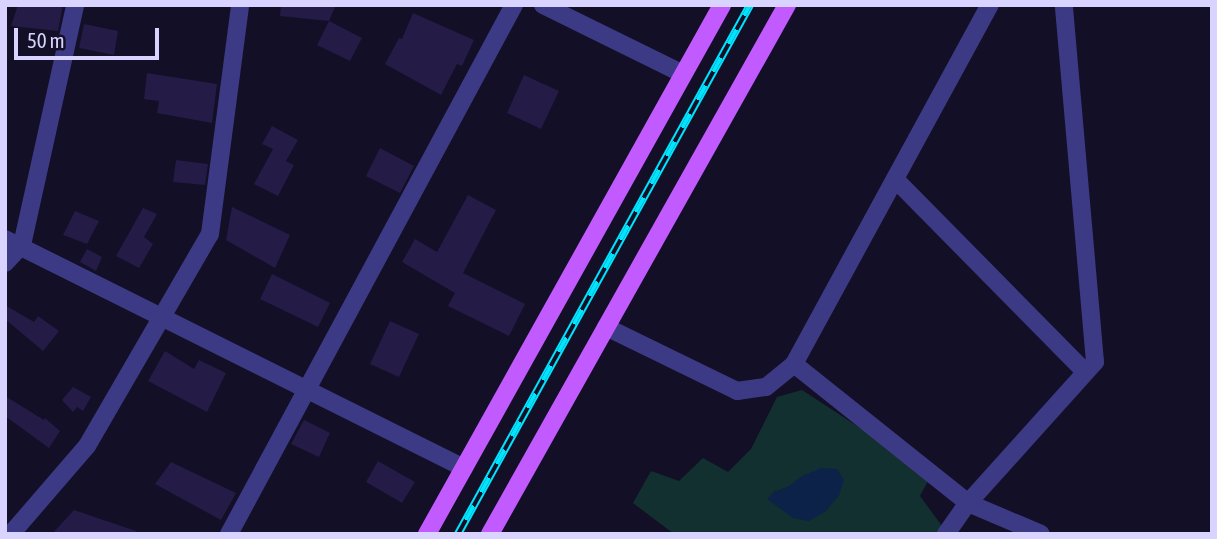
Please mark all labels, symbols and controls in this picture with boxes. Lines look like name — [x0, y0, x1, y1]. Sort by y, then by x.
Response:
scale bar — [18, 14, 163, 58]
text: 50 m — [27, 28, 65, 52]

